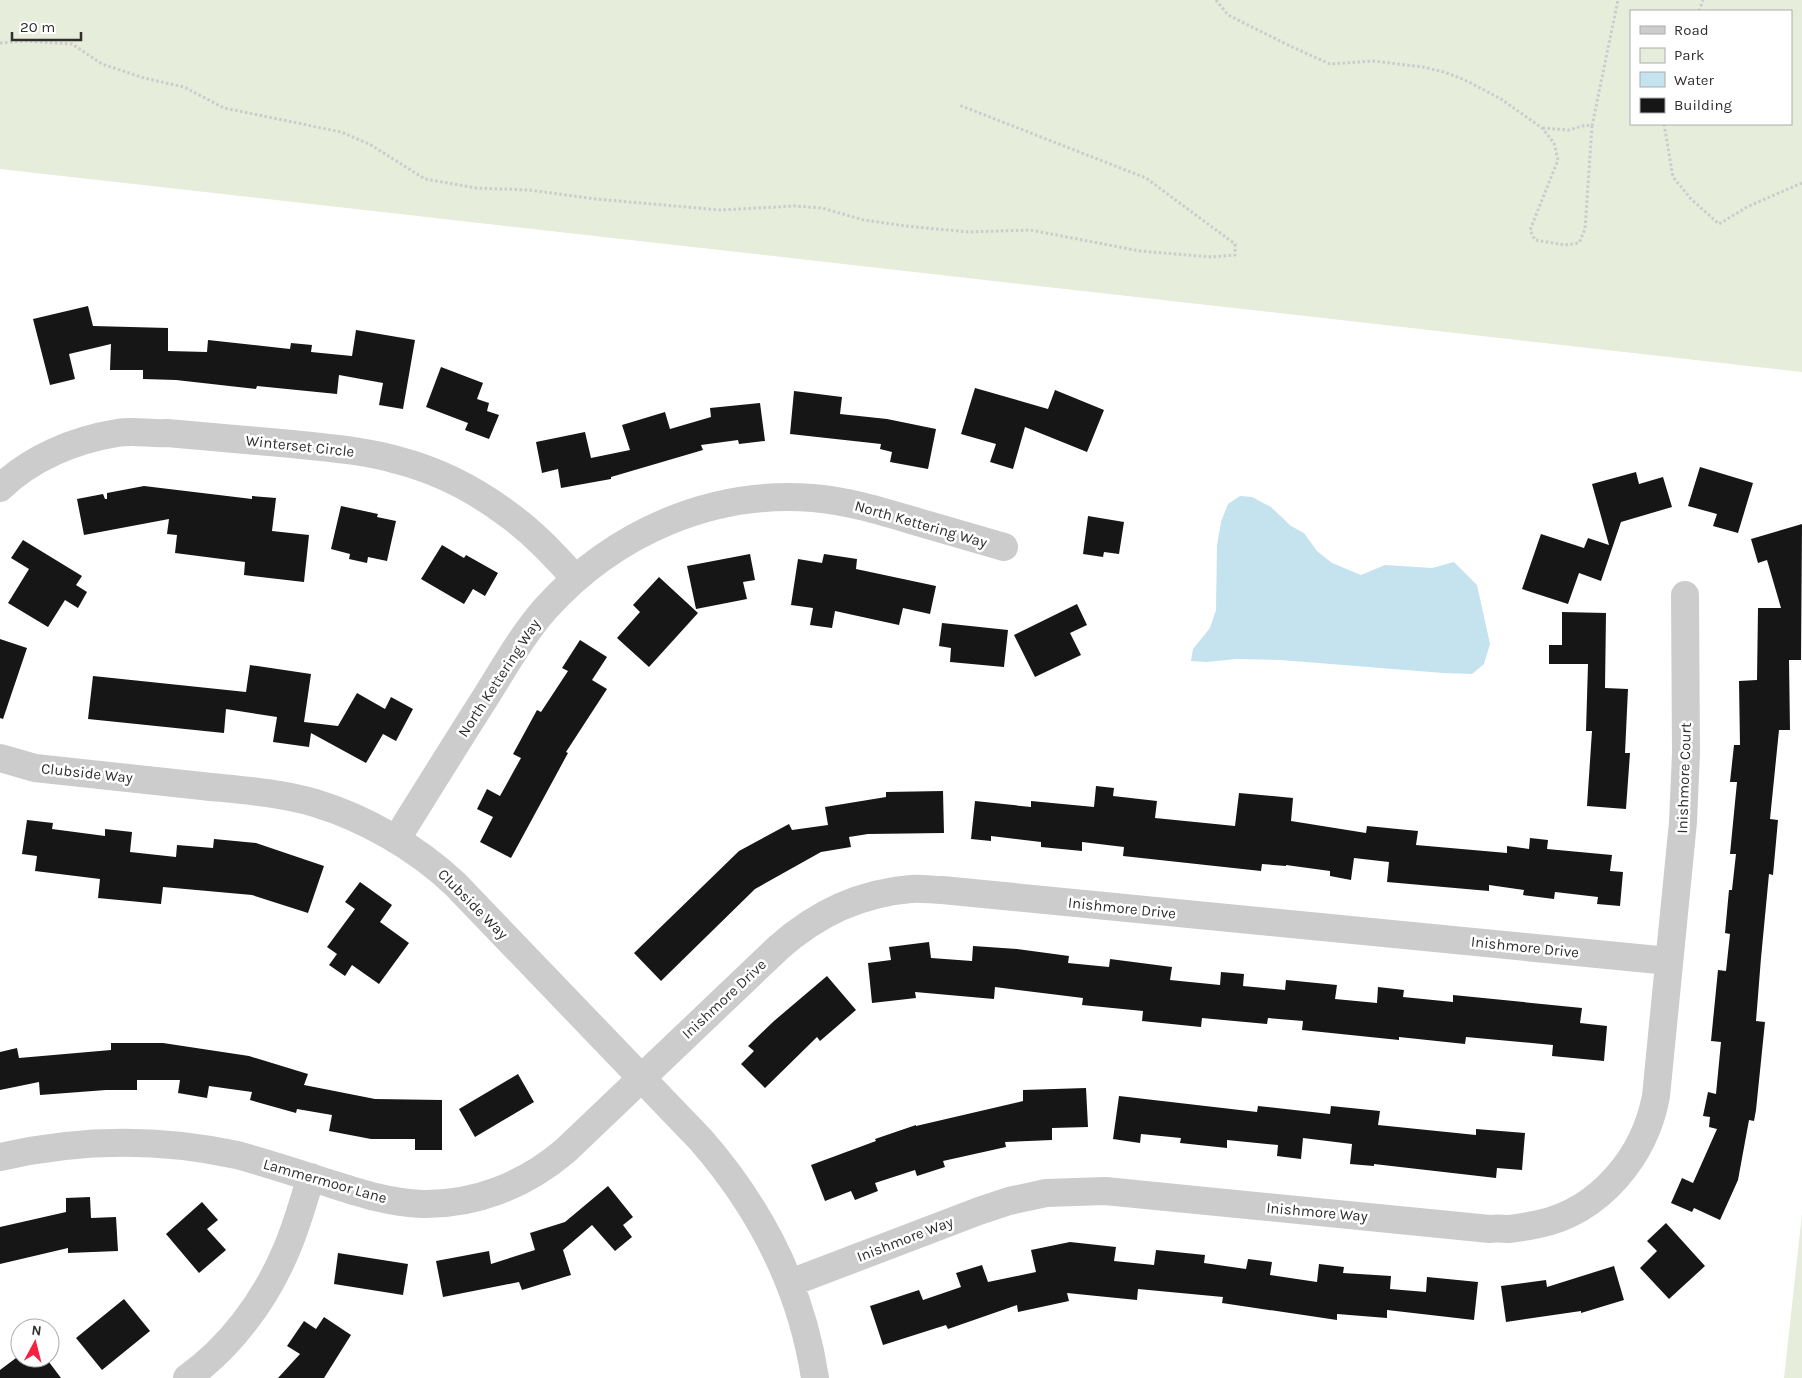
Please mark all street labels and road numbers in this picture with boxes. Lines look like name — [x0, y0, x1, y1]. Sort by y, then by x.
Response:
street label: Winterset Circle — [245, 431, 355, 461]
street label: North Kettering Way — [853, 496, 989, 552]
street label: North Kettering Way — [454, 616, 544, 740]
street label: Inishmore Court — [1673, 722, 1695, 834]
street label: Clubside Way — [40, 759, 134, 787]
street label: Clubside Way — [434, 865, 512, 943]
street label: Inishmore Drive — [1067, 893, 1177, 923]
street label: Inishmore Drive — [1470, 932, 1580, 962]
street label: Inishmore Drive — [678, 955, 770, 1043]
street label: Lammermoor Lane — [261, 1155, 389, 1207]
street label: Inishmore Way — [1266, 1199, 1368, 1225]
street label: Inishmore Way — [854, 1212, 956, 1266]

